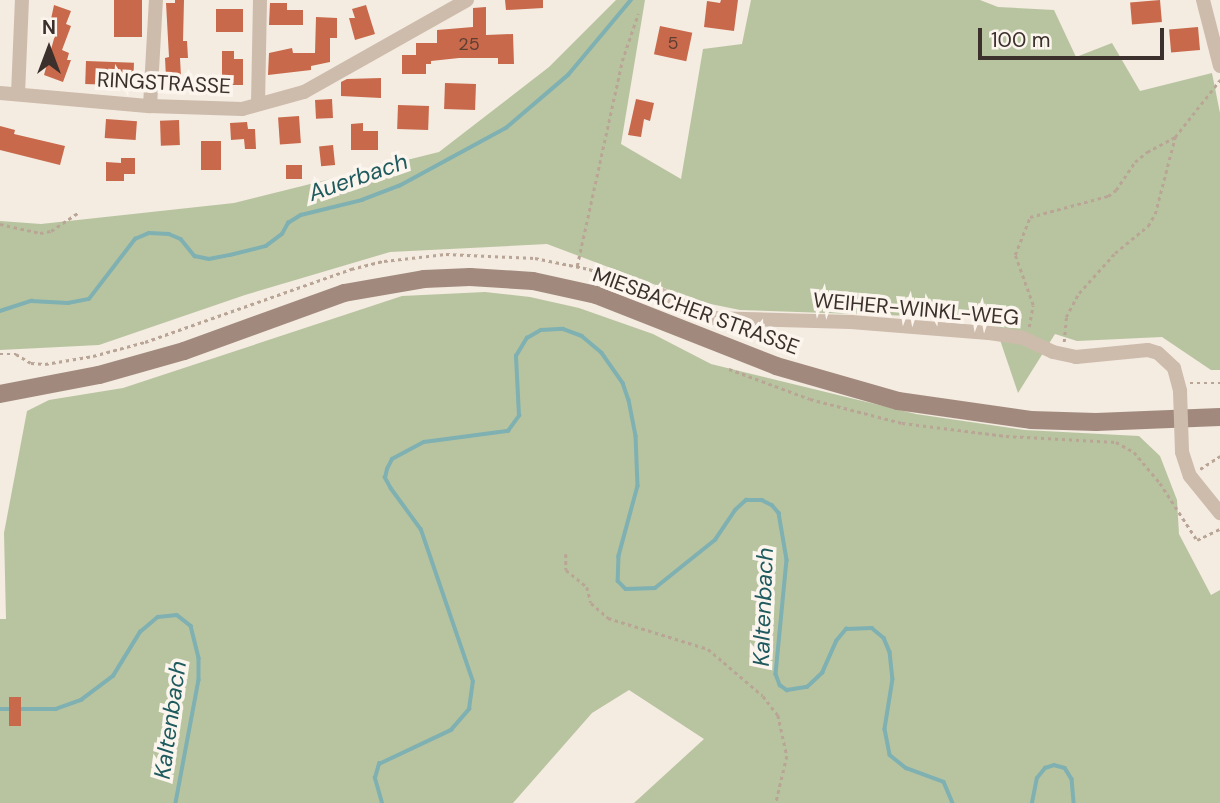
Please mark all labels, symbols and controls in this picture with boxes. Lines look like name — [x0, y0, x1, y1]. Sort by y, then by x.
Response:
north arrow — [14, 14, 84, 84]
scale bar — [982, 14, 1168, 58]
text: N — [42, 15, 56, 40]
text: 100 m — [991, 26, 1051, 54]
house number: 5 — [668, 32, 678, 54]
house number: 25 — [458, 33, 480, 55]
street label: RINGSTRASSE — [96, 67, 232, 99]
water label: Auerbach — [305, 147, 411, 207]
street label: MIESBACHER STRASSE — [589, 262, 803, 360]
street label: WEIHER-WINKL-WEG — [812, 287, 1020, 331]
water label: Kaltenbach — [747, 547, 779, 667]
water label: Kaltenbach — [148, 659, 192, 781]

